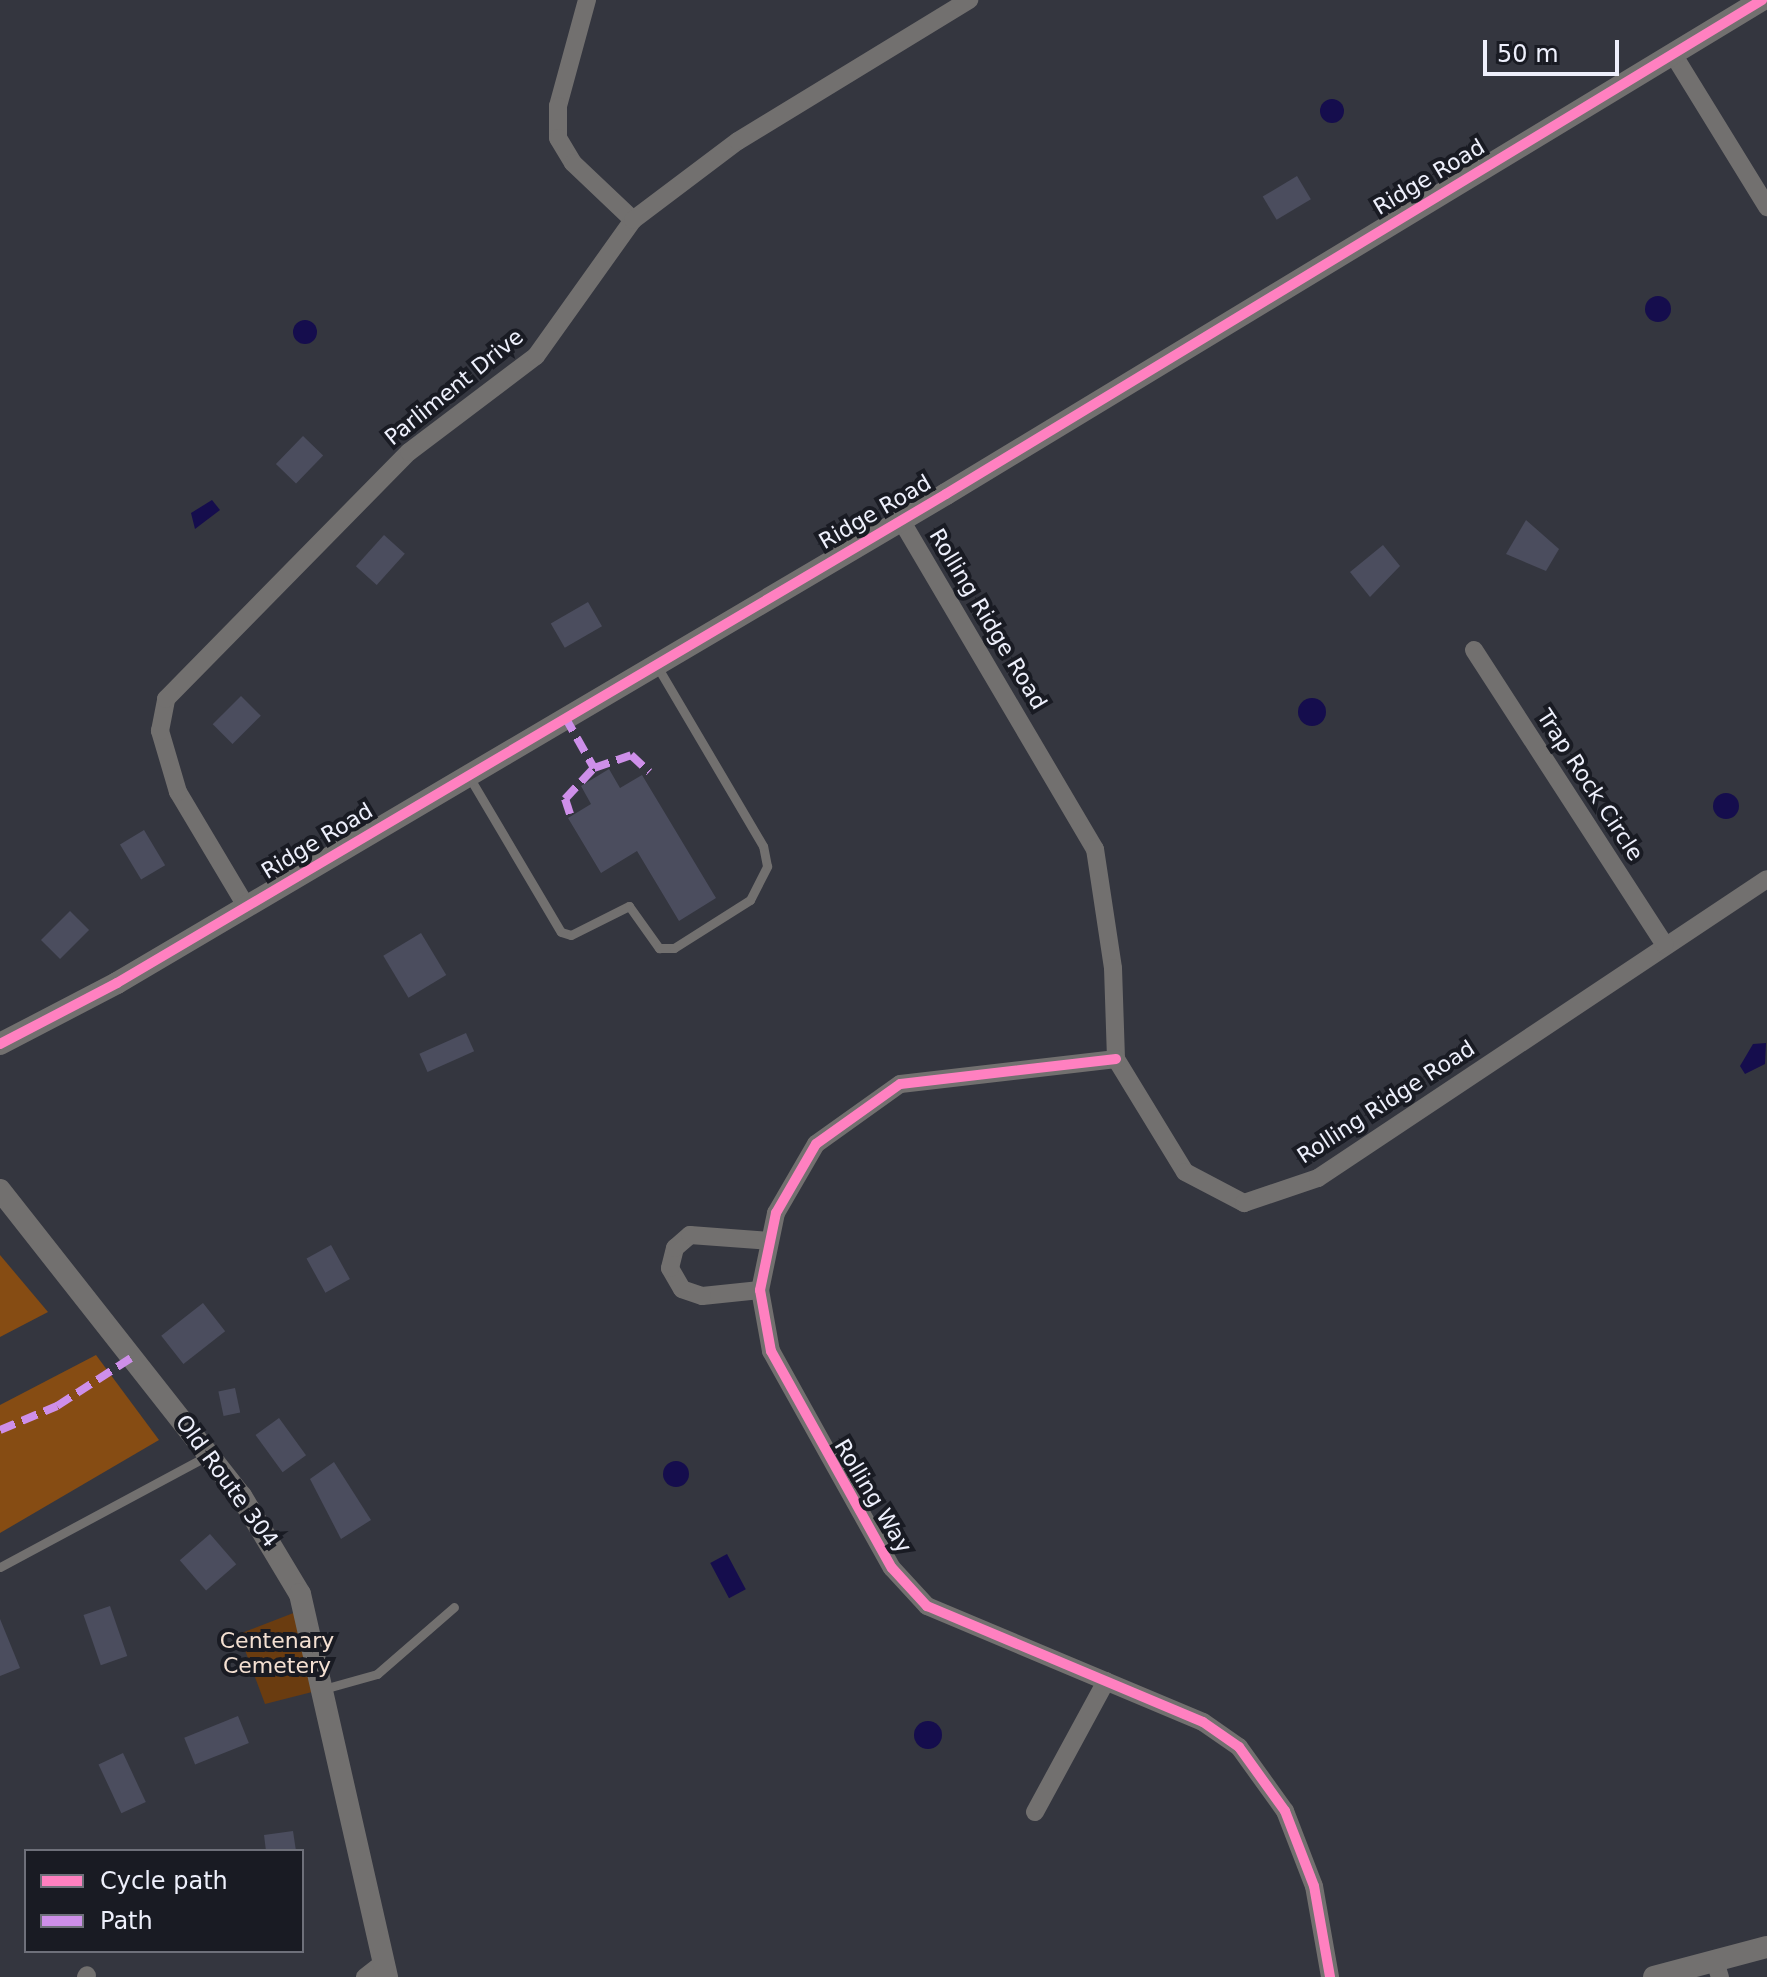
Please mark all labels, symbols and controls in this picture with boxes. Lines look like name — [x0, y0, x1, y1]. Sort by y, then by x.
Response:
scale bar — [1487, 24, 1623, 74]
text: 50 m — [1497, 40, 1559, 68]
street label: Ridge Road — [1369, 133, 1489, 221]
street label: Parliment Drive — [380, 323, 528, 451]
street label: Ridge Road — [814, 469, 936, 555]
street label: Rolling Ridge Road — [924, 524, 1052, 714]
street label: Trap Rock Circle — [1531, 704, 1649, 866]
street label: Ridge Road — [257, 797, 377, 885]
street label: Rolling Ridge Road — [1292, 1035, 1480, 1169]
street label: Old Route 304 — [170, 1410, 284, 1552]
street label: Rolling Way — [829, 1434, 917, 1558]
park label: Centenary Cemetery — [220, 1627, 334, 1678]
legend — [24, 1849, 304, 1953]
text: Cycle path — [100, 1867, 228, 1895]
text: Path — [100, 1907, 153, 1935]

